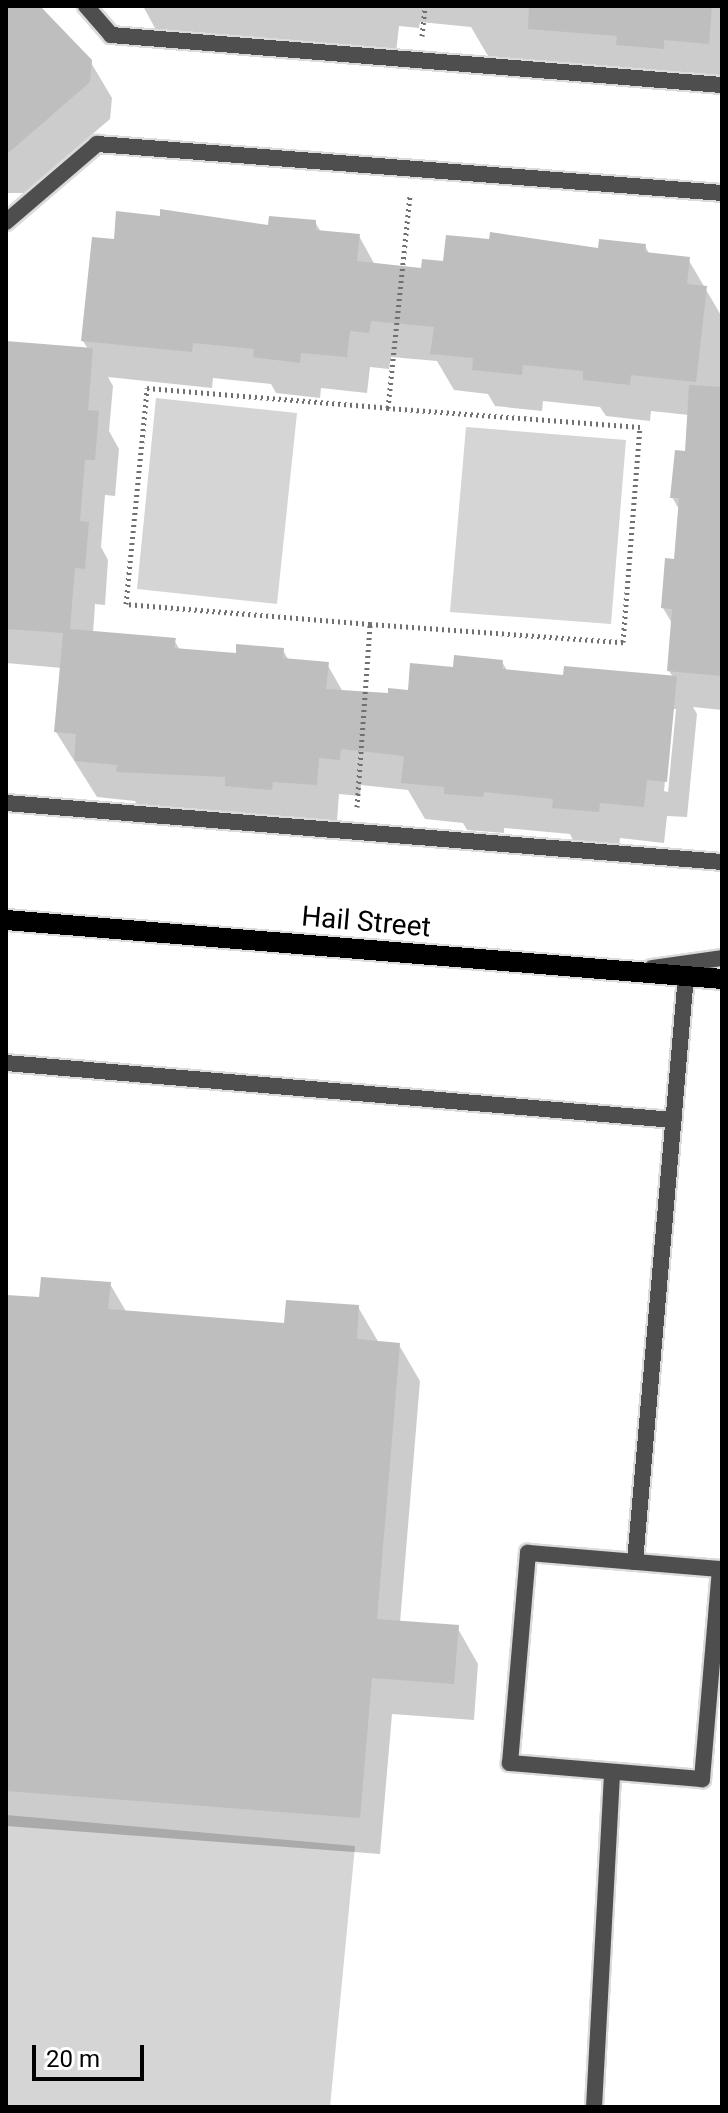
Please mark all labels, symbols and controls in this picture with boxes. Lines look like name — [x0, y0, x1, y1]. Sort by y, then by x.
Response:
street label: Hail Street — [300, 900, 432, 944]
scale bar — [36, 2029, 148, 2079]
text: 20 m — [46, 2045, 100, 2073]

